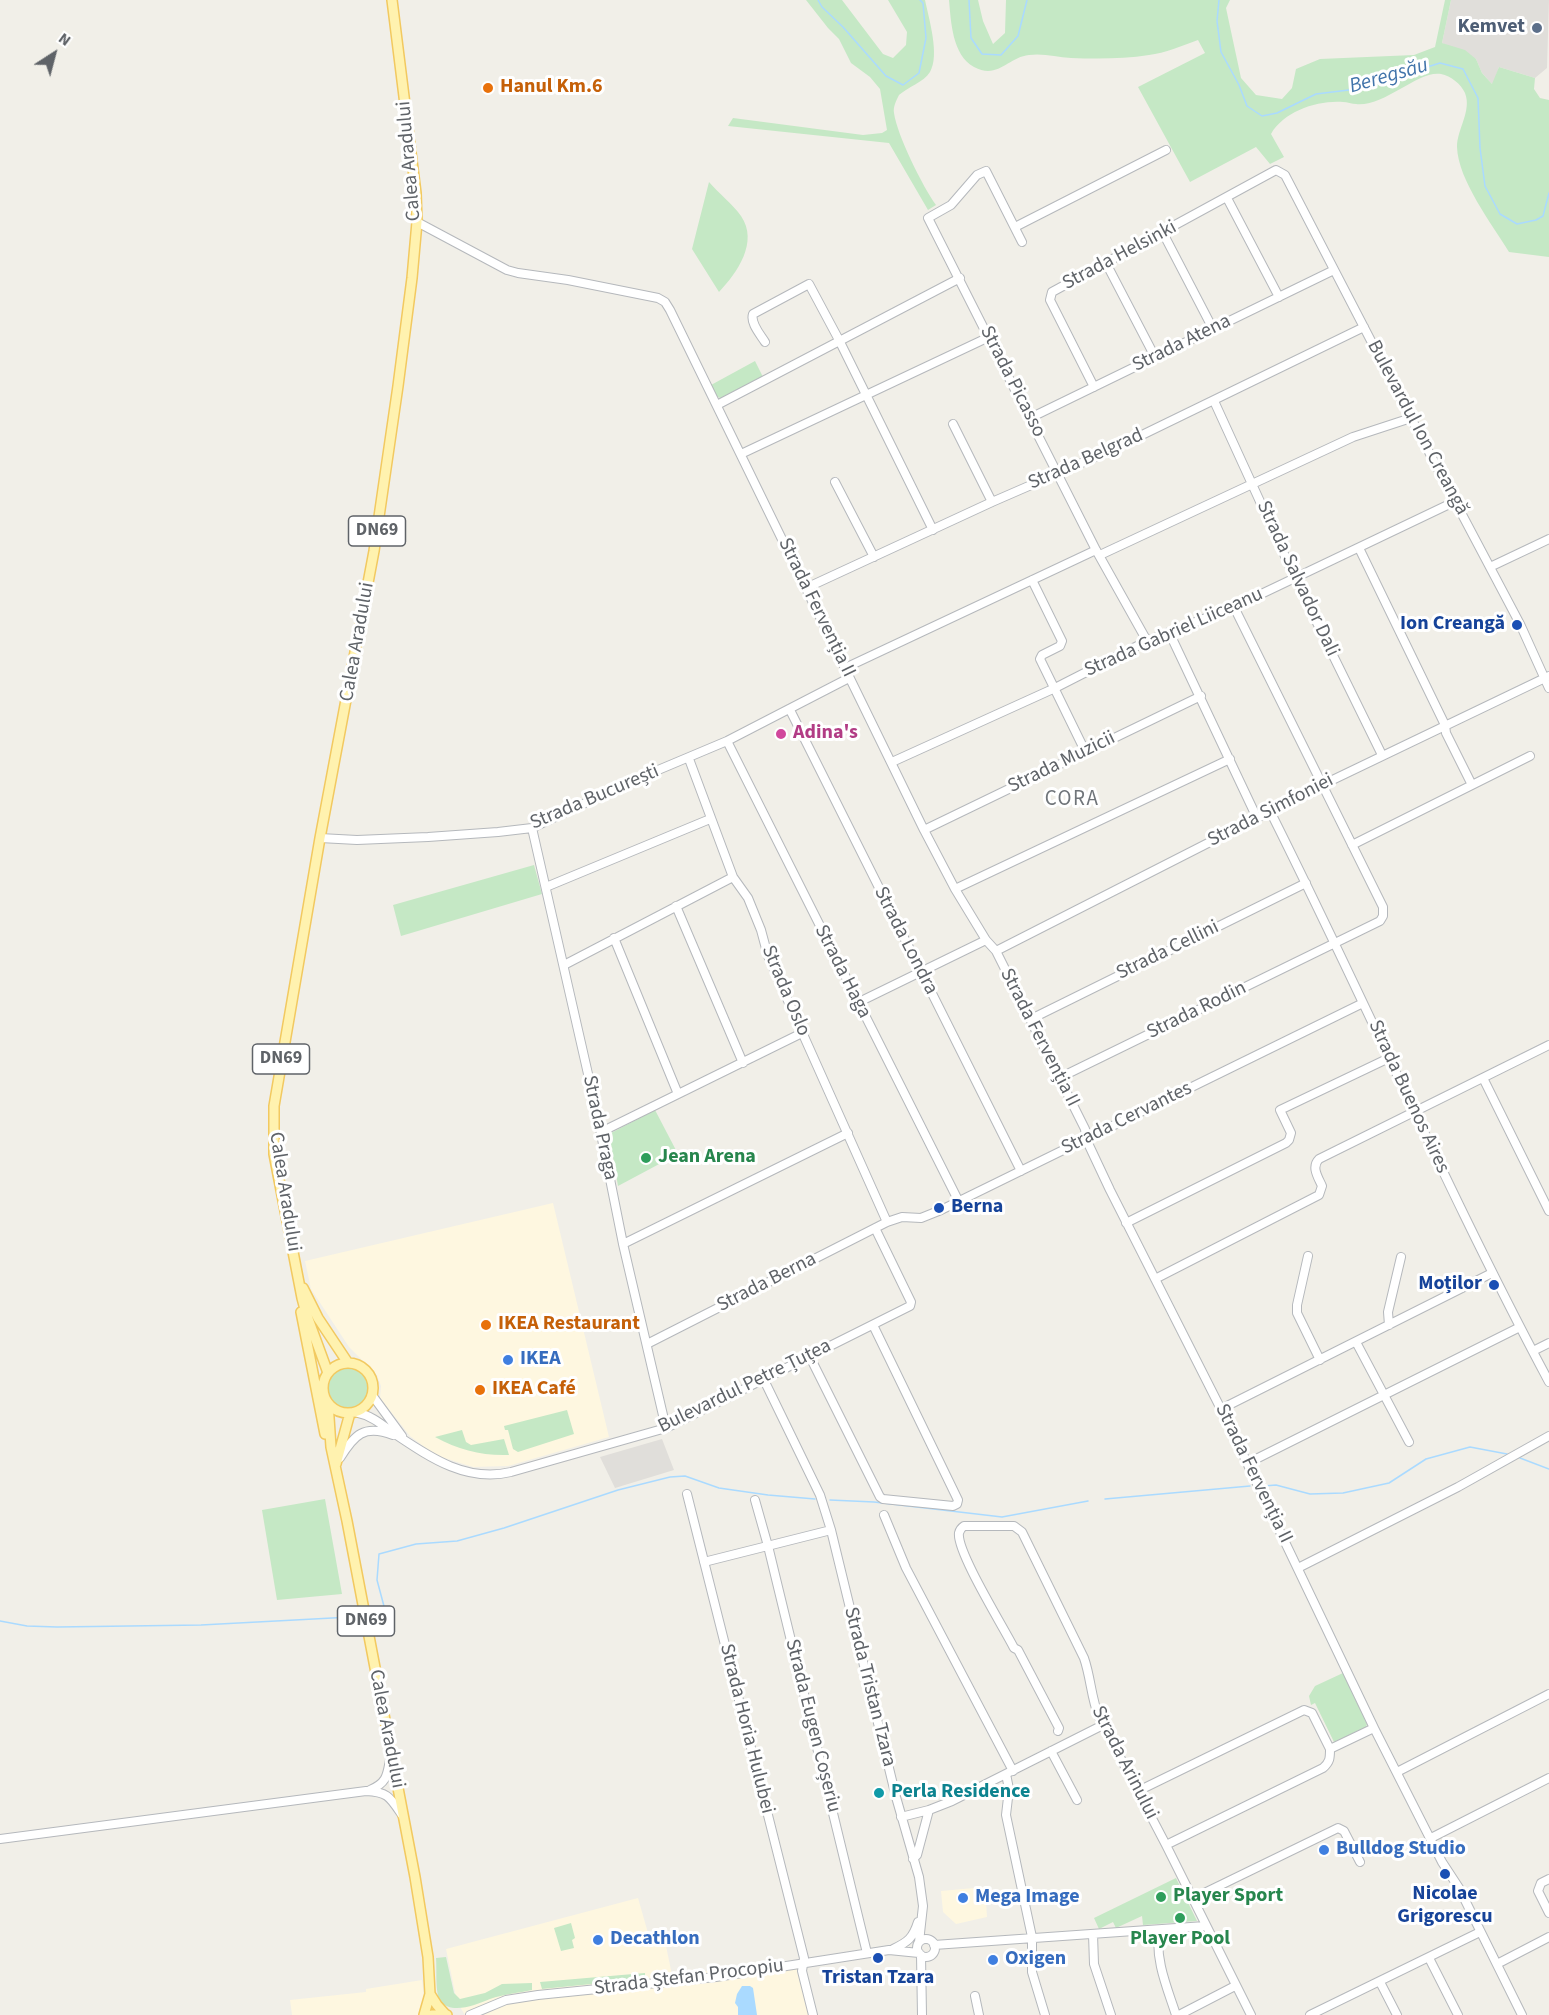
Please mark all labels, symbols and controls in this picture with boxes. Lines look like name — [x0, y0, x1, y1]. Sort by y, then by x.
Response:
place label: Kemvet — [1457, 16, 1525, 40]
marker: Kemvet — [1530, 21, 1544, 35]
north arrow — [24, 24, 84, 84]
text: N — [54, 27, 75, 51]
water label: Beregsău — [1347, 54, 1431, 100]
place label: Hanul Km.6 — [500, 76, 603, 100]
marker: Hanul Km.6 — [481, 81, 495, 95]
street label: Calea Aradului — [393, 100, 427, 222]
street label: Strada Helsinki — [1059, 216, 1181, 296]
street label: Strada Atena — [1129, 310, 1235, 378]
street label: Strada Picasso — [974, 322, 1050, 442]
street label: Bulevardul Ion Creangă — [1361, 337, 1473, 519]
street label: Strada Belgrad — [1025, 424, 1147, 496]
street label: Strada Salvador Dali — [1250, 497, 1344, 661]
road number: DN69 — [348, 516, 406, 546]
street label: Strada Fervenția II — [772, 534, 860, 682]
street label: Calea Aradului — [336, 581, 380, 703]
street label: Strada Gabriel Liiceanu — [1081, 583, 1267, 683]
place label: Ion Creangă — [1400, 613, 1505, 637]
marker: Ion Creangă — [1510, 618, 1524, 632]
place label: Adina's — [793, 722, 858, 746]
marker: Adina's — [774, 727, 788, 741]
street label: Strada Muzicii — [1004, 727, 1120, 799]
street label: Strada București — [527, 760, 663, 836]
street label: Strada Simfoniei — [1204, 769, 1338, 853]
district label: CORA — [1045, 787, 1099, 813]
street label: Strada Londra — [868, 883, 942, 999]
street label: Strada Cellini — [1113, 916, 1223, 986]
street label: Strada Haga — [808, 921, 876, 1023]
street label: Strada Oslo — [755, 942, 815, 1040]
street label: Strada Fervenția II — [994, 965, 1084, 1111]
street label: Strada Rodin — [1143, 977, 1251, 1045]
street label: Strada Buenos Aires — [1362, 1017, 1454, 1177]
road number: DN69 — [252, 1044, 310, 1074]
street label: Strada Praga — [576, 1073, 622, 1183]
street label: Strada Cervantes — [1058, 1077, 1196, 1161]
street label: Calea Aradului — [263, 1131, 305, 1253]
place label: Jean Arena — [658, 1146, 756, 1170]
marker: Jean Arena — [639, 1151, 653, 1165]
place label: Berna — [951, 1196, 1003, 1220]
marker: Berna — [932, 1201, 946, 1215]
street label: Strada Berna — [713, 1248, 821, 1318]
place label: Moților — [1418, 1273, 1482, 1297]
marker: Moților — [1487, 1278, 1501, 1292]
place label: IKEA Restaurant — [498, 1313, 640, 1337]
marker: IKEA Restaurant — [479, 1318, 493, 1332]
street label: Bulevardul Petre Țuțea — [655, 1335, 835, 1439]
place label: IKEA — [520, 1348, 561, 1372]
marker: IKEA — [501, 1353, 515, 1367]
place label: IKEA Café — [492, 1378, 576, 1402]
marker: IKEA Café — [473, 1383, 487, 1397]
street label: Strada Fervenția II — [1209, 1400, 1297, 1548]
street label: Strada Tristan Tzara — [838, 1605, 900, 1769]
road number: DN69 — [338, 1606, 394, 1636]
street label: Strada Eugen Coșeriu — [779, 1637, 845, 1815]
street label: Strada Horia Hulubei — [713, 1642, 779, 1816]
street label: Calea Aradului — [363, 1668, 409, 1790]
street label: Strada Arinului — [1085, 1702, 1163, 1824]
place label: Perla Residence — [891, 1781, 1030, 1805]
marker: Perla Residence — [872, 1786, 886, 1800]
place label: Bulldog Studio — [1336, 1838, 1466, 1862]
marker: Bulldog Studio — [1317, 1843, 1331, 1857]
marker: Nicolae Grigorescu — [1438, 1867, 1452, 1881]
place label: Nicolae Grigorescu — [1397, 1883, 1493, 1930]
place label: Player Sport — [1173, 1885, 1283, 1909]
place label: Mega Image — [975, 1886, 1080, 1910]
marker: Player Sport — [1154, 1890, 1168, 1904]
marker: Mega Image — [956, 1891, 970, 1905]
marker: Player Pool — [1173, 1911, 1187, 1925]
place label: Decathlon — [610, 1928, 700, 1952]
place label: Player Pool — [1130, 1928, 1230, 1952]
marker: Decathlon — [591, 1933, 605, 1947]
place label: Oxigen — [1005, 1948, 1066, 1972]
marker: Tristan Tzara — [871, 1951, 885, 1965]
marker: Oxigen — [986, 1953, 1000, 1967]
street label: Strada Ștefan Procopiu — [593, 1954, 785, 2002]
place label: Tristan Tzara — [822, 1967, 934, 1991]

